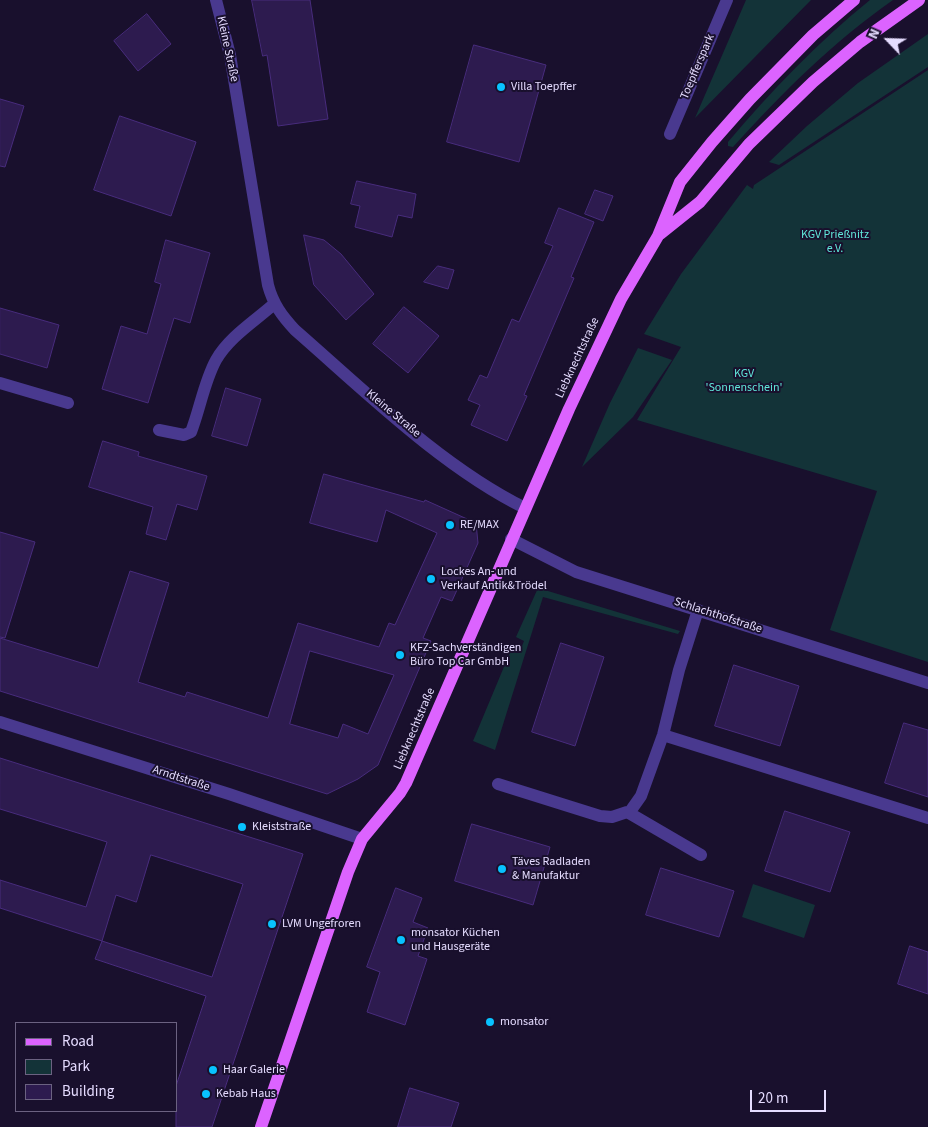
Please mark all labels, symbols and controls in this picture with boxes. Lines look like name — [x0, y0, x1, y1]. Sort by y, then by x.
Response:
street label: Kleine Straße — [213, 15, 241, 83]
north arrow — [863, 15, 913, 65]
text: N — [863, 26, 885, 42]
street label: Toepfferspark — [678, 32, 718, 102]
place label: Villa Toepffer — [511, 80, 576, 94]
marker: Villa Toepffer — [495, 81, 507, 93]
park label: KGV Prießnitz e.V. — [801, 228, 869, 256]
street label: Liebknechtstraße — [553, 315, 603, 401]
park label: KGV 'Sonnenschein' — [706, 367, 782, 395]
street label: Kleine Straße — [363, 387, 423, 441]
place label: RE/MAX — [460, 518, 499, 532]
marker: RE/MAX — [444, 519, 456, 531]
place label: Lockes An- und Verkauf Antik&Trödel — [441, 565, 547, 593]
marker: Lockes An- und Verkauf Antik&Trödel — [425, 573, 437, 585]
street label: Schlachthofstraße — [672, 595, 764, 637]
place label: KFZ-Sachverständigen Büro Top Car GmbH — [410, 641, 521, 669]
marker: KFZ-Sachverständigen Büro Top Car GmbH — [394, 649, 406, 661]
street label: Liebknechtstraße — [391, 686, 439, 772]
street label: Arndtstraße — [150, 763, 212, 795]
place label: Kleiststraße — [252, 820, 311, 834]
marker: Kleiststraße — [236, 821, 248, 833]
place label: Täves Radladen & Manufaktur — [512, 855, 590, 883]
marker: Täves Radladen & Manufaktur — [496, 863, 508, 875]
place label: LVM Ungefroren — [282, 917, 361, 931]
marker: LVM Ungefroren — [266, 918, 278, 930]
place label: monsator Küchen und Hausgeräte — [411, 926, 500, 954]
marker: monsator Küchen und Hausgeräte — [395, 934, 407, 946]
place label: monsator — [500, 1015, 548, 1029]
marker: monsator — [484, 1016, 496, 1028]
legend — [15, 1022, 178, 1112]
text: Road — [62, 1031, 94, 1052]
text: Park — [62, 1056, 90, 1077]
place label: Haar Galerie — [223, 1063, 285, 1077]
marker: Haar Galerie — [207, 1064, 219, 1076]
scale bar — [753, 1080, 829, 1112]
text: Building — [62, 1081, 114, 1102]
place label: Kebab Haus — [216, 1087, 276, 1101]
marker: Kebab Haus — [200, 1088, 212, 1100]
text: 20 m — [758, 1088, 788, 1109]

